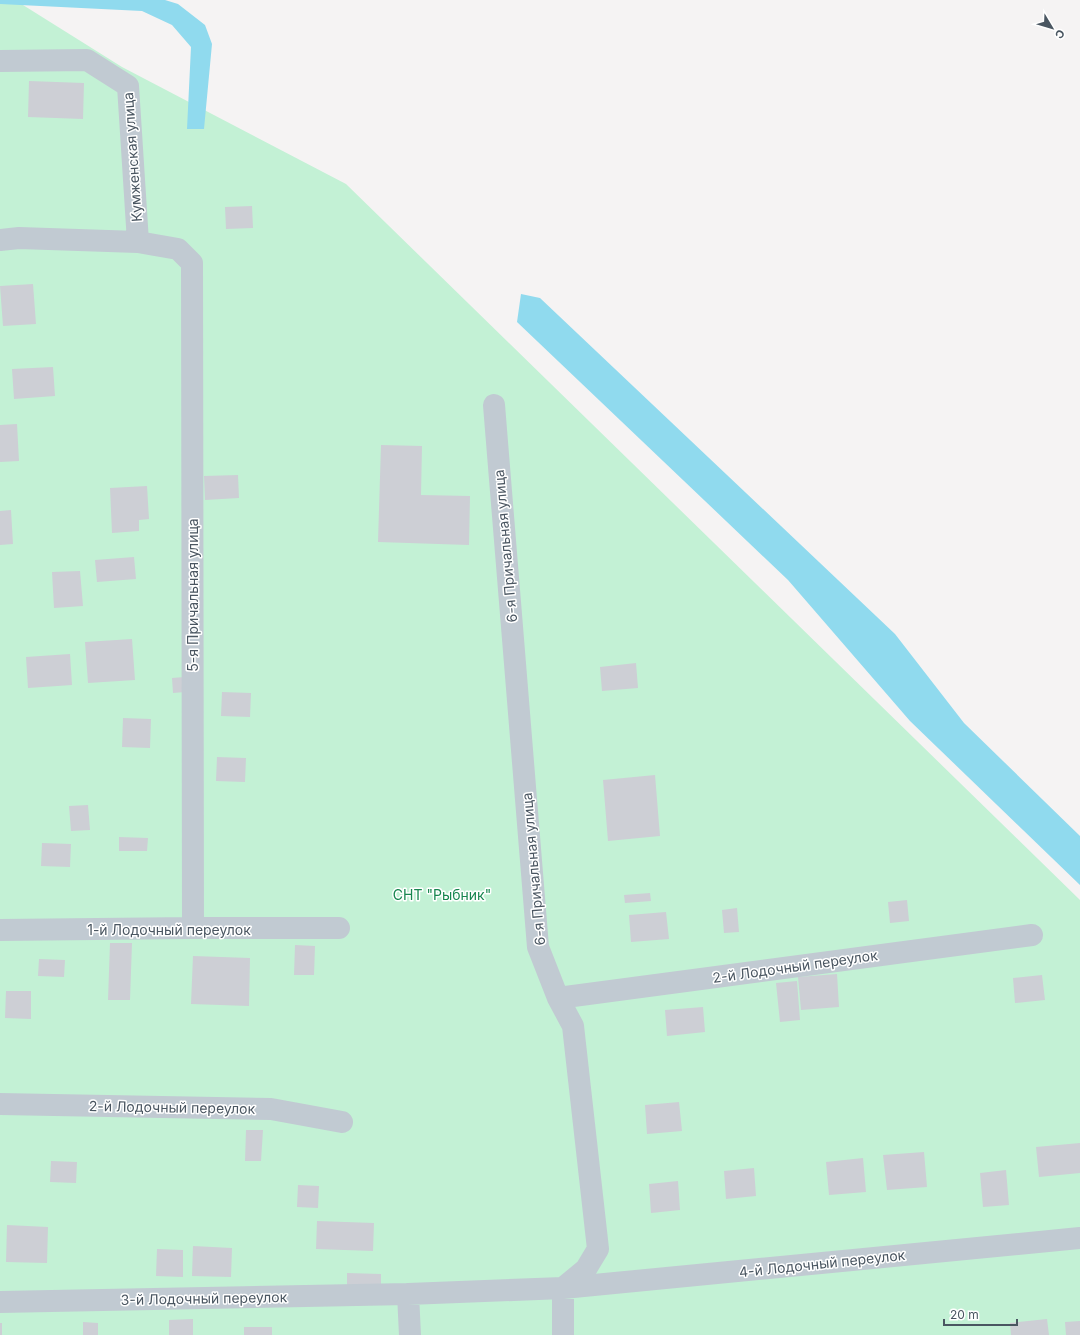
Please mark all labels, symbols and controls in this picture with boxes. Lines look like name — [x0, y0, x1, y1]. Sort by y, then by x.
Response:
north arrow — [1032, 8, 1072, 48]
text: С — [1052, 27, 1068, 42]
street label: Кумженская улица — [119, 92, 145, 222]
street label: 6-я Причальная улица — [490, 469, 520, 623]
street label: 5-я Причальная улица — [184, 518, 201, 672]
street label: 6-я Причальная улица — [518, 792, 548, 946]
park label: СНТ "Рыбник" — [393, 886, 491, 903]
street label: 1-й Лодочный переулок — [87, 921, 251, 938]
street label: 2-й Лодочный переулок — [711, 946, 879, 986]
street label: 2-й Лодочный переулок — [89, 1097, 256, 1117]
street label: 4-й Лодочный переулок — [738, 1246, 906, 1280]
street label: 3-й Лодочный переулок — [121, 1288, 288, 1308]
scale bar — [944, 1301, 1017, 1327]
text: 20 m — [950, 1307, 979, 1322]

